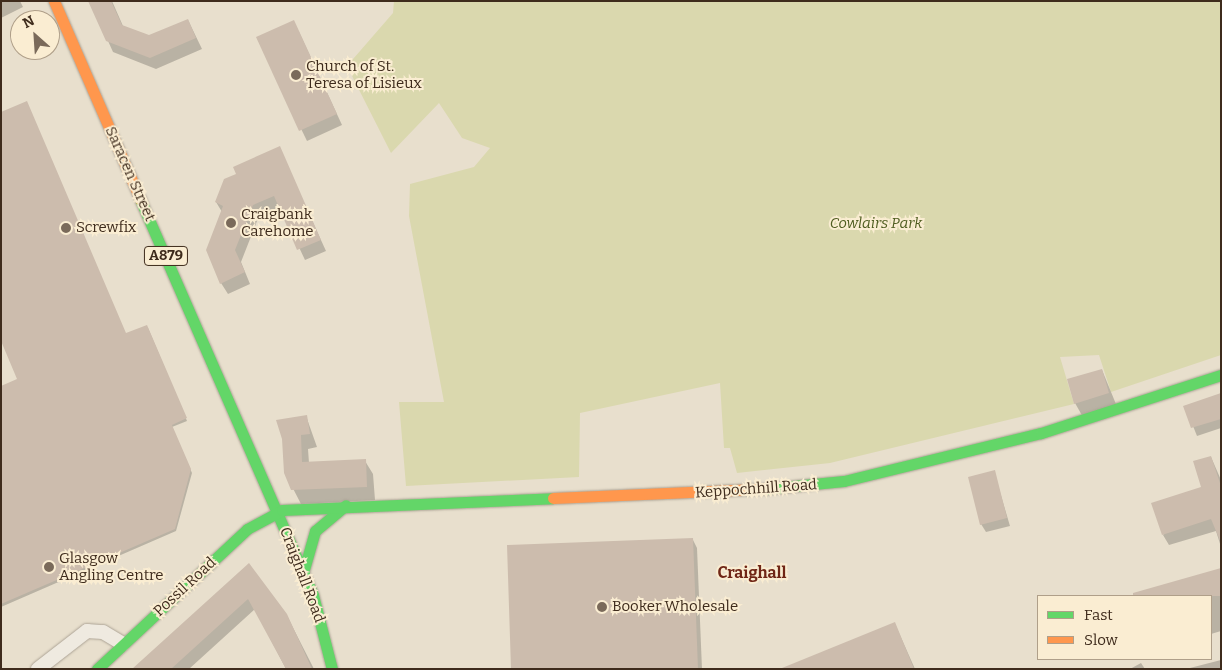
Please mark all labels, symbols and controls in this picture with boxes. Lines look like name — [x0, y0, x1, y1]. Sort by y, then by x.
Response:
north arrow — [10, 10, 60, 60]
text: N — [20, 12, 37, 32]
place label: Church of St. Teresa of Lisieux — [306, 57, 422, 92]
marker: Church of St. Teresa of Lisieux — [290, 69, 302, 81]
street label: Saracen Street — [101, 124, 159, 224]
place label: Craigbank Carehome — [241, 205, 314, 240]
park label: Cowlairs Park — [830, 215, 922, 233]
marker: Craigbank Carehome — [225, 217, 237, 229]
place label: Screwfix — [76, 219, 136, 237]
marker: Screwfix — [60, 222, 72, 234]
road number: A879 — [144, 245, 188, 268]
street label: Keppochhill Road — [694, 476, 818, 502]
street label: Craighall Road — [276, 525, 328, 625]
place label: Glasgow Angling Centre — [59, 549, 164, 584]
street label: Possil Road — [150, 554, 220, 620]
marker: Glasgow Angling Centre — [43, 561, 55, 573]
district label: Craighall — [717, 563, 787, 583]
legend — [1037, 595, 1212, 660]
place label: Booker Wholesale — [612, 598, 738, 616]
marker: Booker Wholesale — [596, 601, 608, 613]
text: Fast — [1084, 606, 1113, 624]
text: Slow — [1084, 631, 1118, 649]

